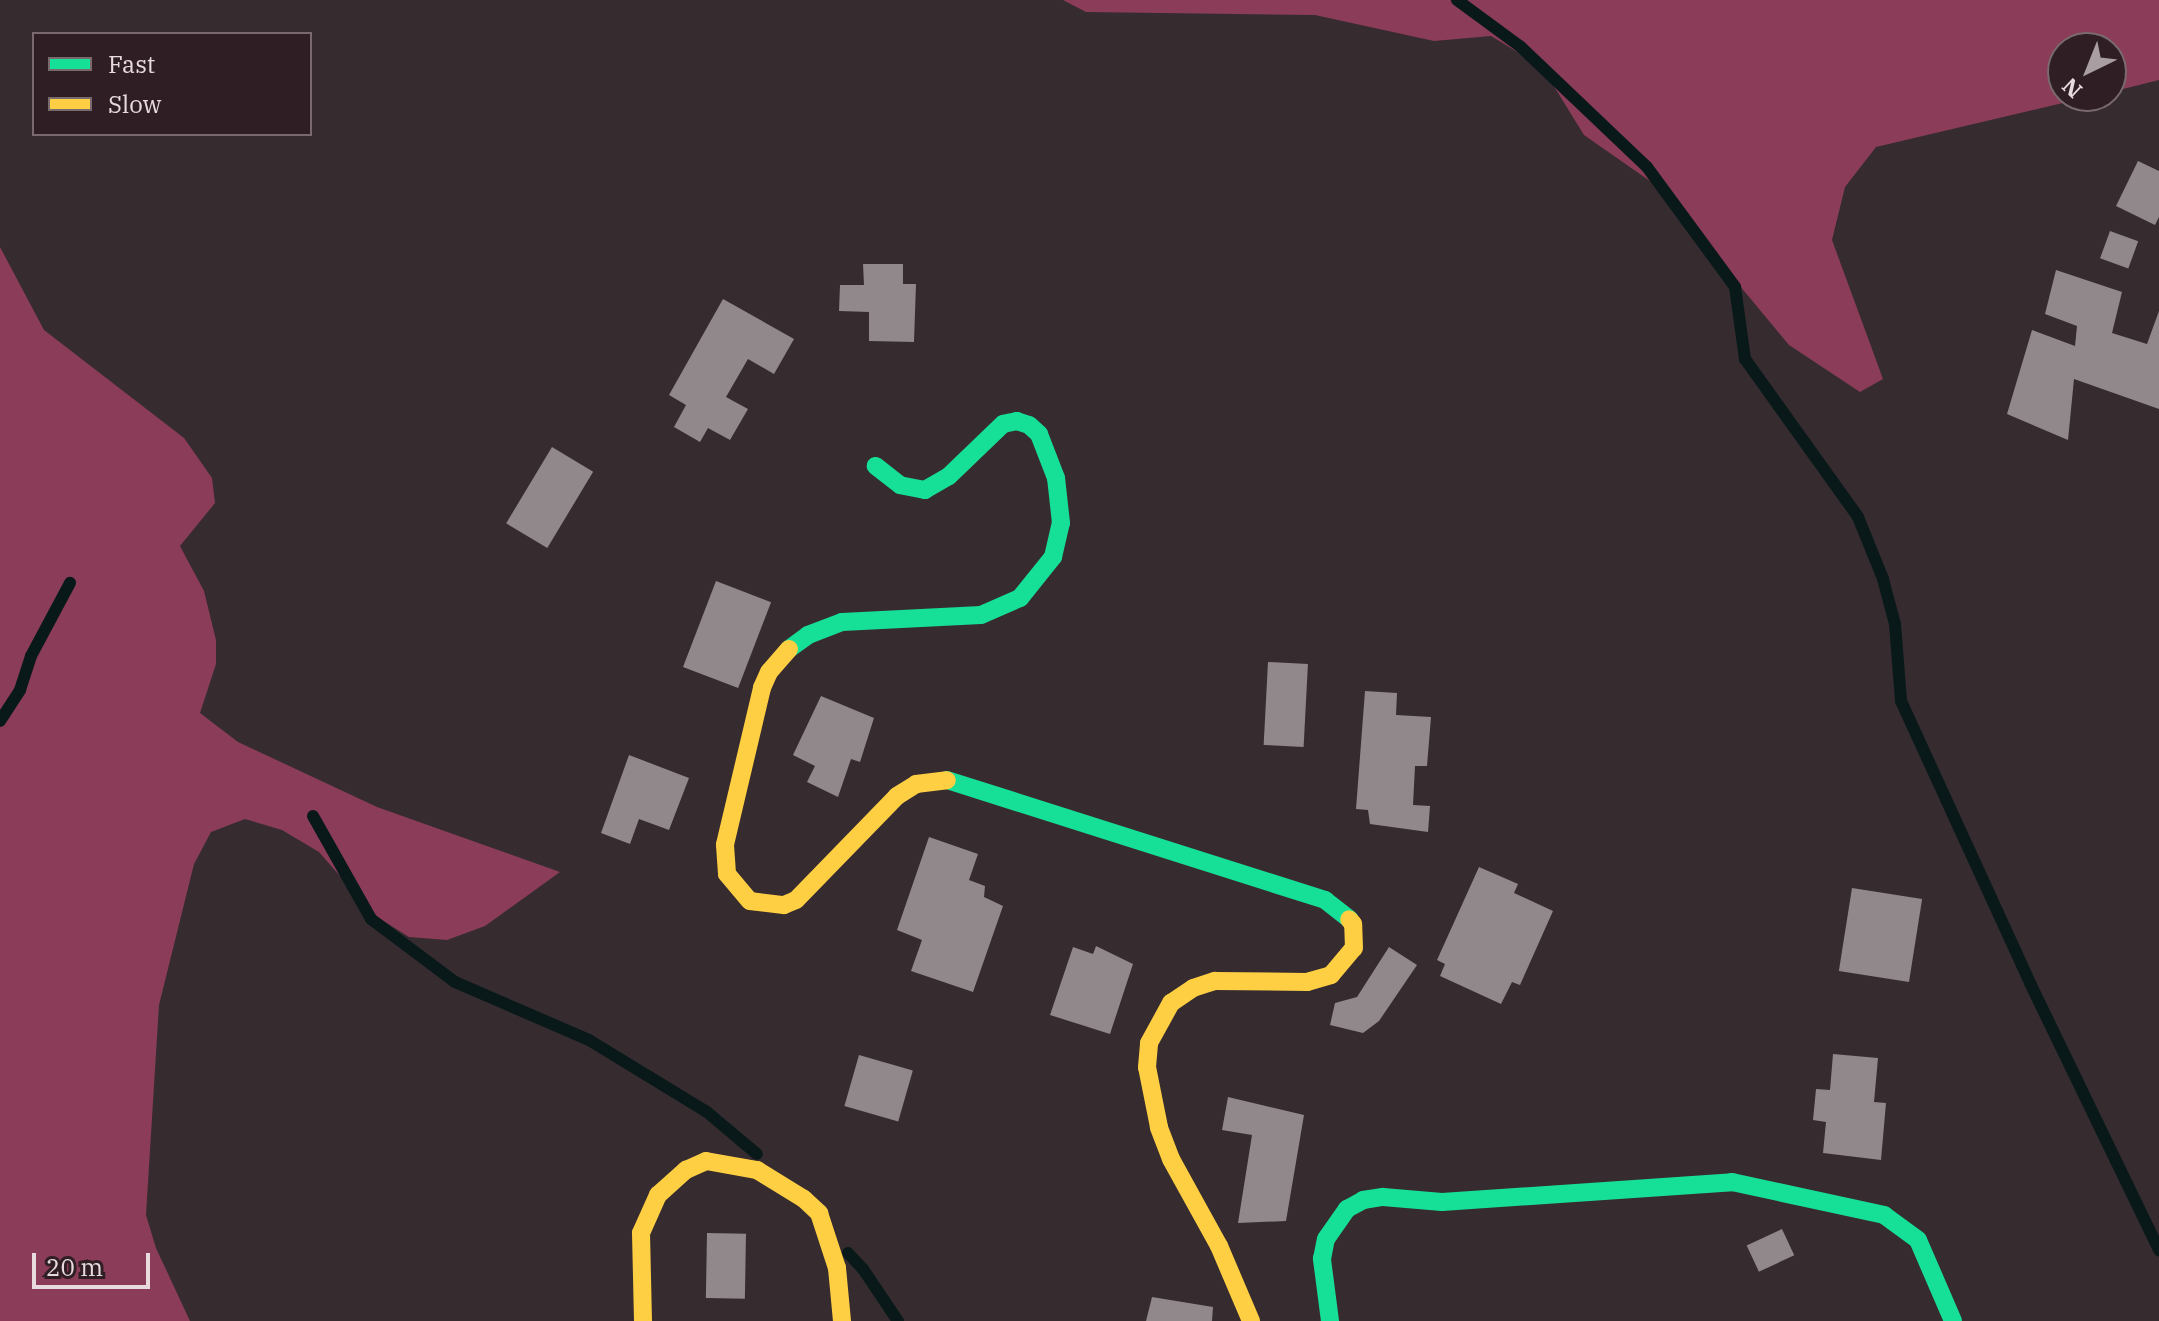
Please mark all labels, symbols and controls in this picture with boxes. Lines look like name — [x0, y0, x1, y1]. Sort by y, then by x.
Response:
legend — [32, 32, 312, 136]
north arrow — [2047, 32, 2127, 112]
text: Fast — [108, 48, 155, 80]
text: N — [2055, 72, 2088, 105]
text: Slow — [108, 88, 161, 120]
scale bar — [36, 1237, 154, 1287]
text: 20 m — [46, 1251, 103, 1283]

